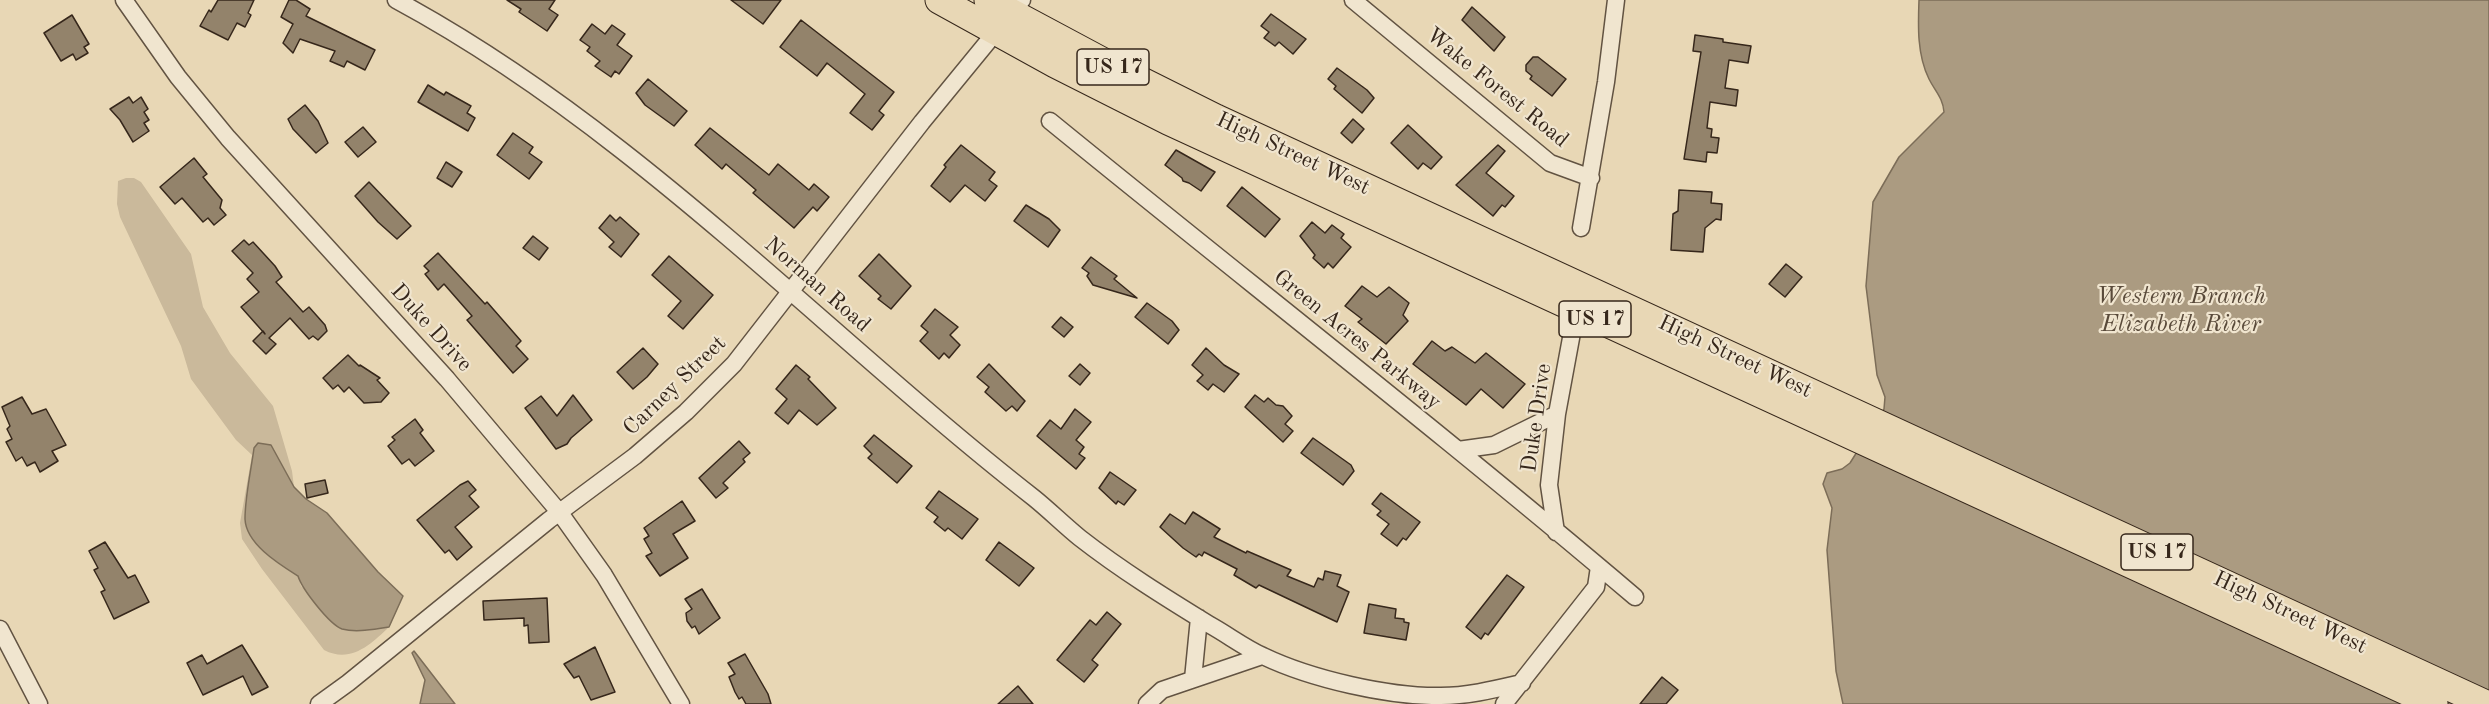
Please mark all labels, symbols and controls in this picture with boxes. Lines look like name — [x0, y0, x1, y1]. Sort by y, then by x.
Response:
street label: Wake Forest Road — [1420, 22, 1574, 154]
road number: US 17 — [1077, 49, 1149, 85]
street label: High Street West — [1212, 107, 1374, 201]
street label: Norman Road — [758, 232, 876, 338]
street label: Green Acres Parkway — [1268, 264, 1446, 416]
street label: Duke Drive — [385, 278, 477, 378]
water label: Western Branch Elizabeth River — [2096, 283, 2266, 339]
road number: US 17 — [1559, 301, 1631, 337]
street label: High Street West — [1654, 310, 1816, 404]
street label: Carney Street — [618, 330, 732, 442]
street label: Duke Drive — [1516, 362, 1558, 474]
road number: US 17 — [2121, 534, 2193, 570]
street label: High Street West — [2209, 566, 2371, 660]

